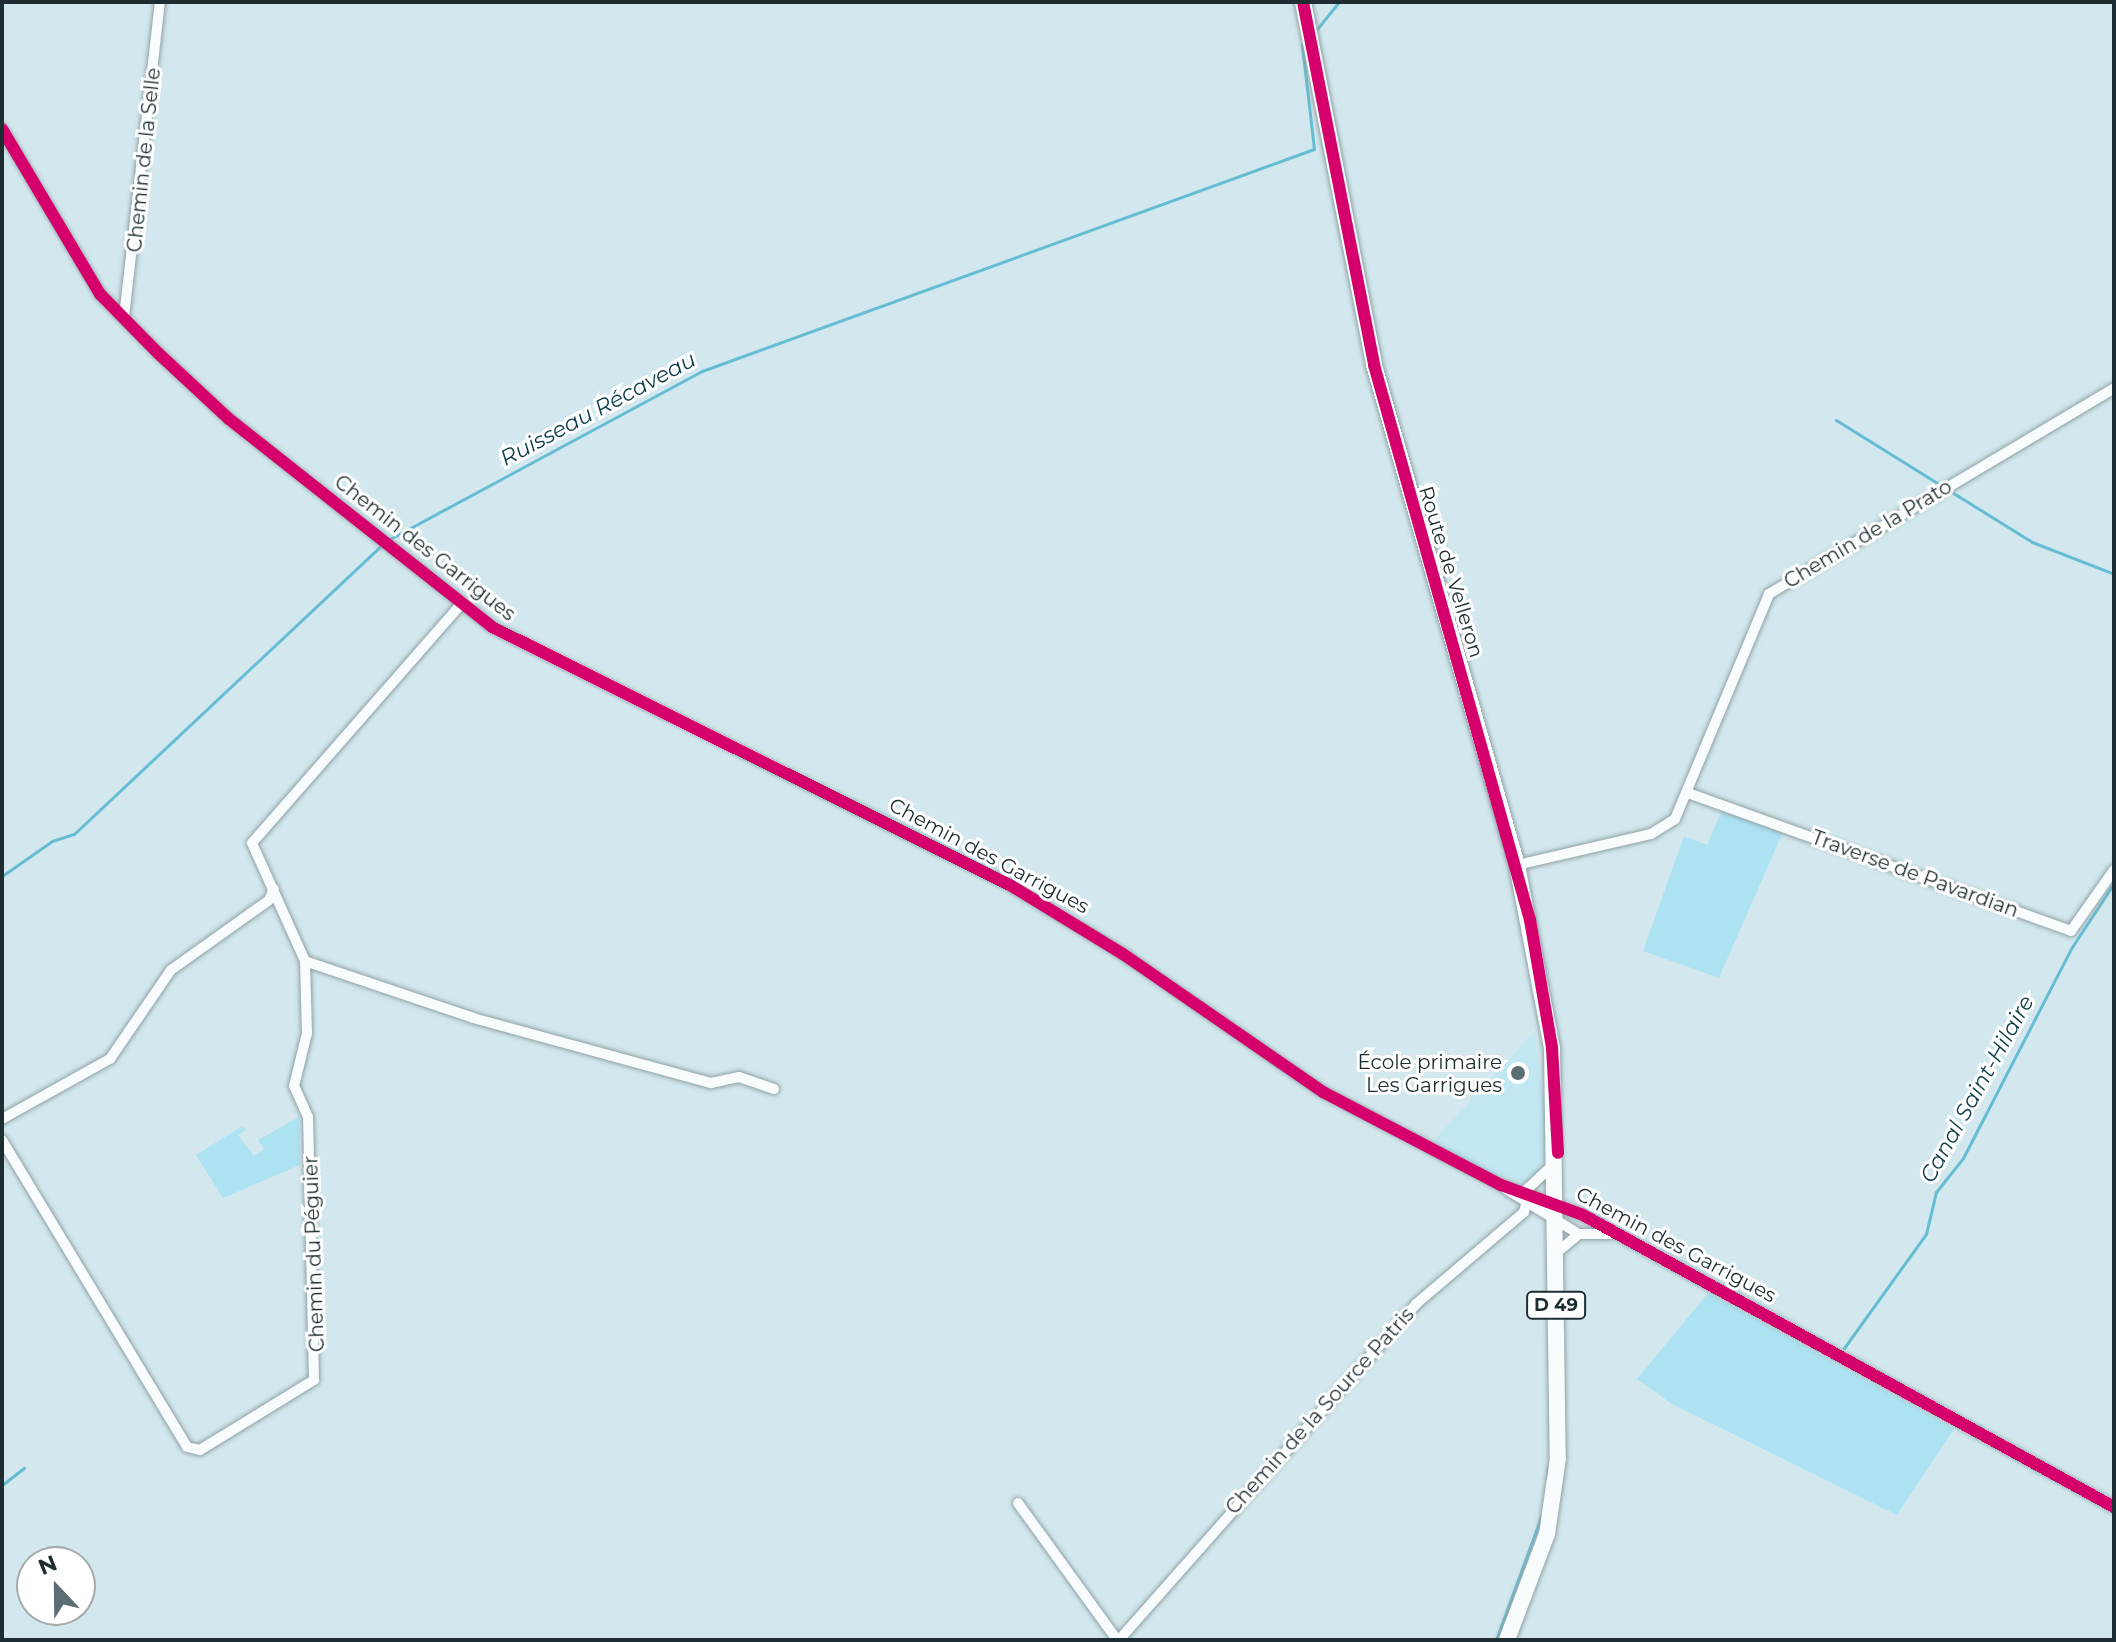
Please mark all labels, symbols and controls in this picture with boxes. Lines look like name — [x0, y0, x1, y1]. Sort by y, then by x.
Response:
street label: Chemin de la Selle — [122, 66, 166, 254]
water label: Ruisseau Récaveau — [496, 346, 700, 472]
street label: Chemin des Garrigues — [330, 470, 520, 626]
street label: Chemin de la Prato — [1780, 474, 1956, 594]
street label: Route de Velleron — [1414, 483, 1488, 661]
street label: Chemin des Garrigues — [885, 793, 1093, 919]
street label: Traverse de Pavardian — [1808, 825, 2022, 923]
water label: Canal Saint-Hilaire — [1914, 991, 2040, 1187]
place label: École primaire Les Garrigues — [1357, 1050, 1502, 1097]
marker: École primaire Les Garrigues — [1509, 1064, 1527, 1082]
street label: Chemin du Péguier — [299, 1156, 329, 1352]
street label: Chemin des Garrigues — [1572, 1182, 1780, 1308]
road number: D 49 — [1526, 1291, 1586, 1319]
street label: Chemin de la Source Patris — [1221, 1303, 1419, 1519]
north arrow — [16, 1546, 96, 1626]
text: N — [34, 1549, 61, 1581]

